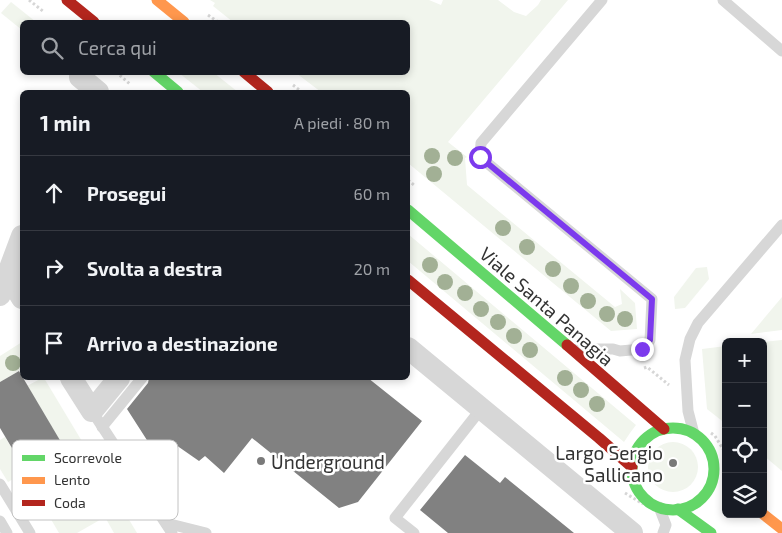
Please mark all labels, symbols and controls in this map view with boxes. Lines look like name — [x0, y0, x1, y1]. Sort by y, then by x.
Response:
search box — [20, 20, 410, 75]
icon: search — [38, 34, 66, 62]
text: Cerca qui — [78, 36, 157, 59]
text: 1 min — [40, 110, 91, 135]
text: A piedi · 80 m — [294, 113, 390, 132]
route start — [469, 146, 492, 169]
icon: ahead — [40, 179, 68, 207]
text: Prosegui — [87, 182, 166, 205]
text: 60 m — [354, 184, 390, 203]
street label: Viale Santa Panagia — [475, 242, 619, 370]
icon: right — [40, 254, 68, 282]
text: Svolta a destra — [87, 257, 222, 280]
text: 20 m — [354, 259, 390, 278]
icon: arrive — [40, 329, 68, 357]
text: Arrivo a destinazione — [87, 332, 278, 355]
route end — [631, 338, 654, 361]
map controls — [722, 338, 767, 518]
button: + — [722, 338, 767, 383]
button: − — [722, 383, 767, 428]
button: locate — [722, 428, 767, 473]
legend — [12, 440, 178, 520]
place label: Largo Sergio Sallicano — [555, 441, 663, 486]
text: Scorrevole — [54, 449, 122, 466]
place label: Underground — [271, 450, 385, 473]
marker: Underground — [255, 455, 267, 467]
marker: Largo Sergio Sallicano — [667, 457, 679, 469]
text: Lento — [54, 471, 90, 488]
button: layers — [722, 473, 767, 518]
text: Coda — [54, 494, 86, 511]

